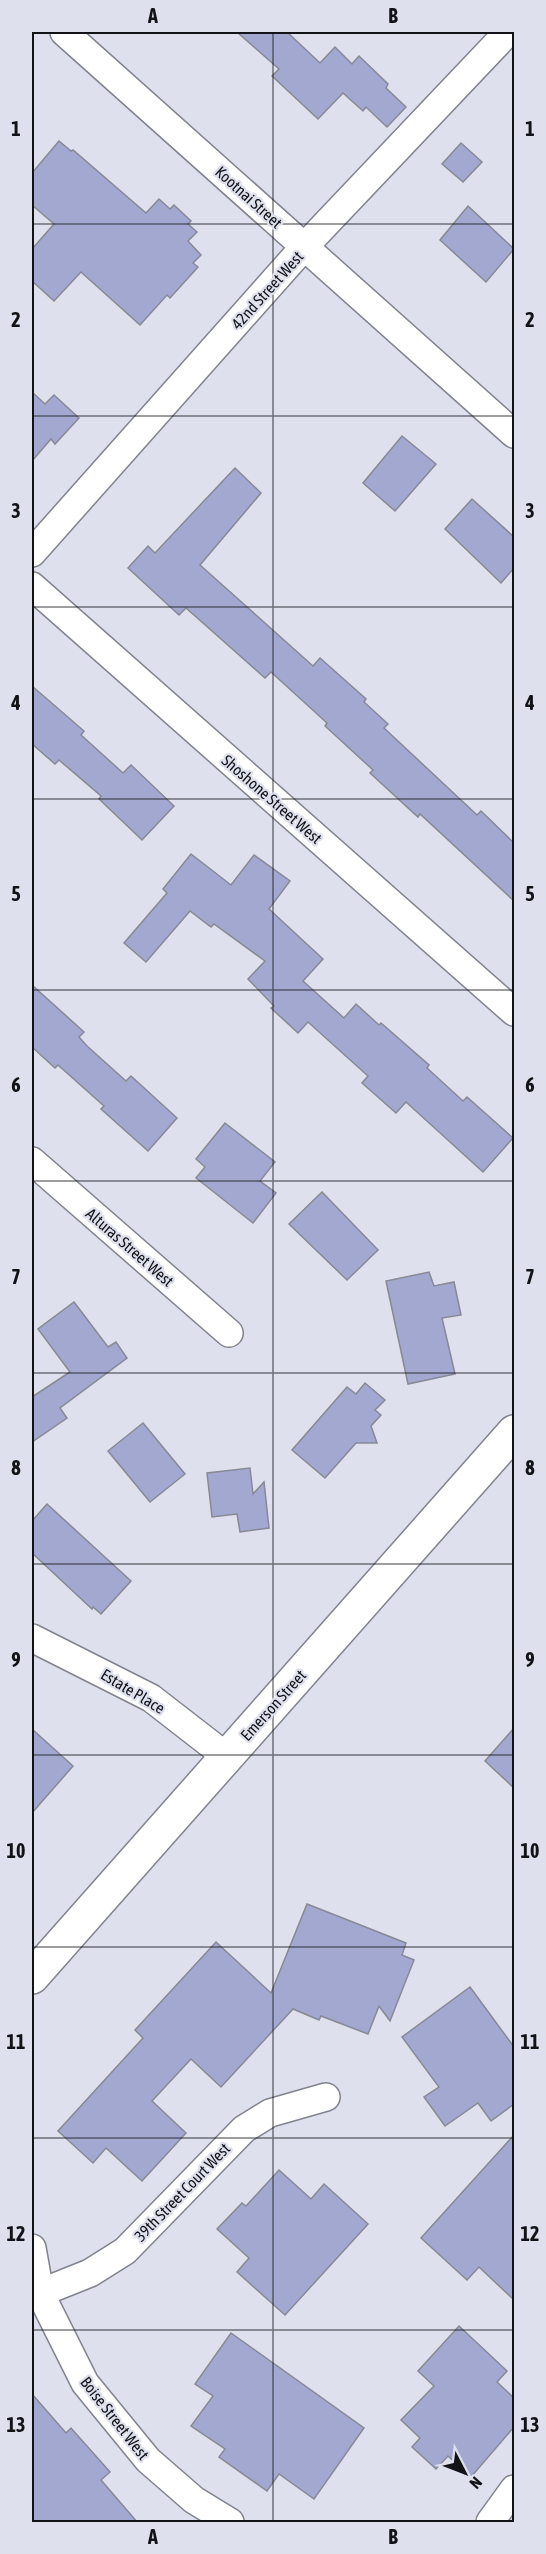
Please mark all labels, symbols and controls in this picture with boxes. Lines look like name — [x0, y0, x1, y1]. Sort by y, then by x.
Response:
text: A — [147, 4, 158, 27]
text: B — [388, 4, 398, 27]
text: 1 — [11, 117, 21, 140]
text: 1 — [525, 117, 535, 140]
street label: Kootnai Street — [212, 162, 286, 232]
street label: 42nd Street West — [227, 247, 307, 333]
text: 2 — [11, 308, 21, 331]
text: 2 — [525, 308, 535, 331]
text: 3 — [11, 499, 21, 522]
text: 3 — [525, 499, 535, 522]
text: 4 — [10, 691, 21, 714]
text: 4 — [524, 691, 535, 714]
street label: Shoshone Street West — [219, 751, 326, 847]
text: 5 — [11, 882, 21, 905]
text: 5 — [525, 882, 535, 905]
text: 6 — [11, 1073, 21, 1096]
text: 6 — [525, 1073, 535, 1096]
street label: Alturas Street West — [83, 1204, 178, 1290]
text: 7 — [11, 1265, 21, 1288]
text: 7 — [525, 1265, 535, 1288]
text: 8 — [11, 1456, 21, 1479]
text: 8 — [525, 1456, 535, 1479]
text: 9 — [11, 1648, 21, 1671]
text: 9 — [525, 1648, 535, 1671]
street label: Estate Place — [98, 1665, 168, 1717]
street label: Emerson Street — [237, 1666, 310, 1744]
text: 10 — [7, 1839, 25, 1862]
text: 10 — [521, 1839, 539, 1862]
text: 11 — [7, 2030, 25, 2053]
text: 11 — [521, 2030, 539, 2053]
street label: 39th Street Court West — [131, 2139, 234, 2245]
text: 12 — [7, 2222, 25, 2245]
text: 12 — [521, 2222, 539, 2245]
street label: Boise Street West — [77, 2373, 153, 2463]
text: 13 — [7, 2413, 25, 2436]
text: 13 — [521, 2413, 539, 2436]
north arrow — [435, 2443, 495, 2503]
text: N — [466, 2474, 486, 2493]
text: A — [147, 2525, 158, 2548]
text: B — [388, 2525, 398, 2548]

